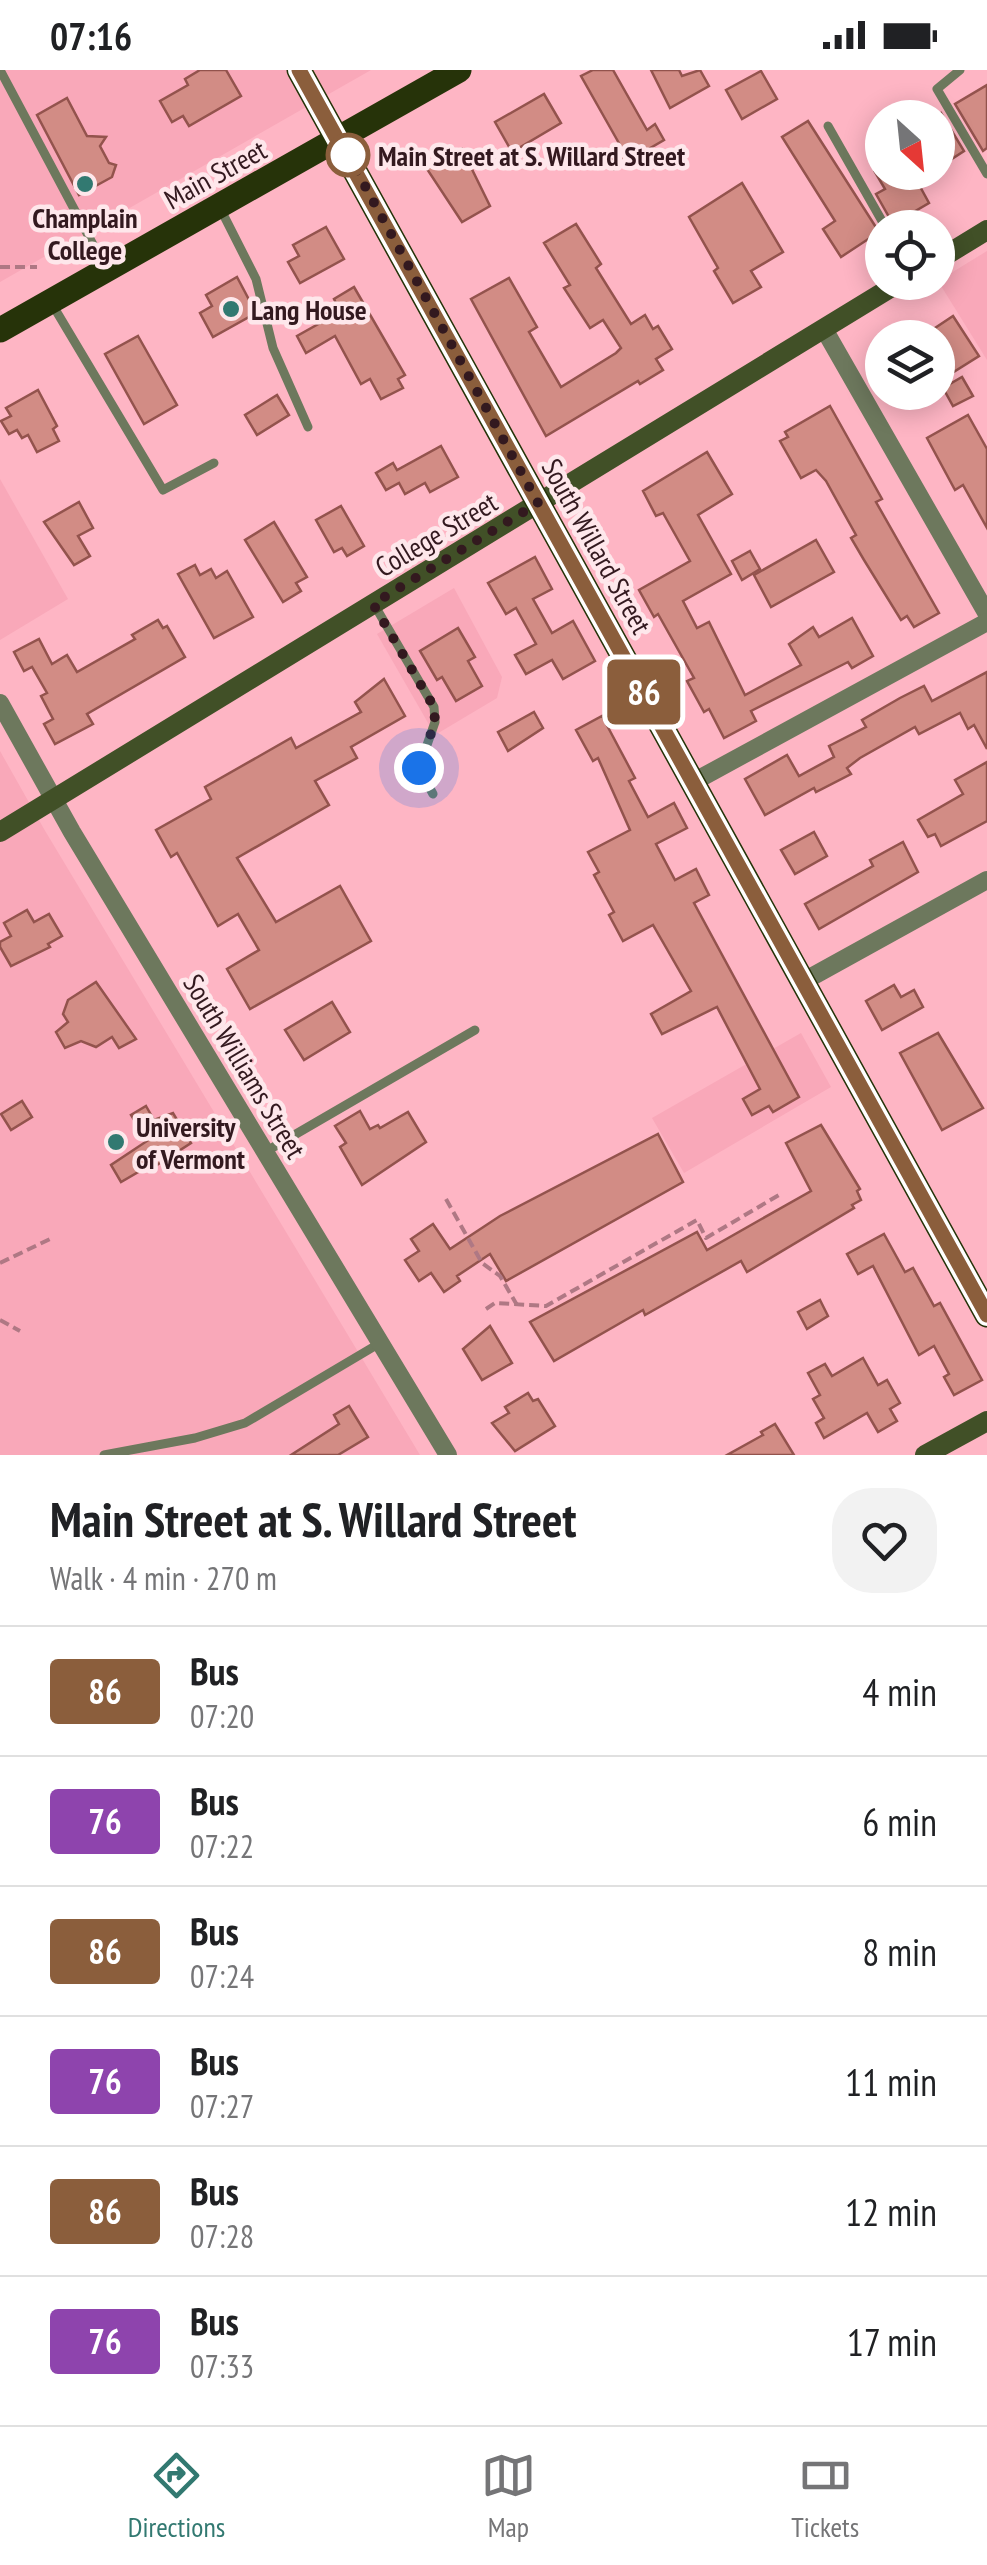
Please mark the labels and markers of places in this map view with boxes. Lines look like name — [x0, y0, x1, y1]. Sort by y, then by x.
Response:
marker: Main Street at S. Willard Street — [327, 134, 369, 176]
place label: Main Street at S. Willard Street — [378, 137, 685, 174]
marker: Champlain College — [74, 173, 96, 195]
place label: Champlain College — [32, 199, 138, 268]
place label: Lang House — [251, 291, 367, 328]
marker: Lang House — [220, 298, 242, 320]
place label: University of Vermont — [136, 1108, 245, 1177]
marker: University of Vermont — [105, 1131, 127, 1153]

